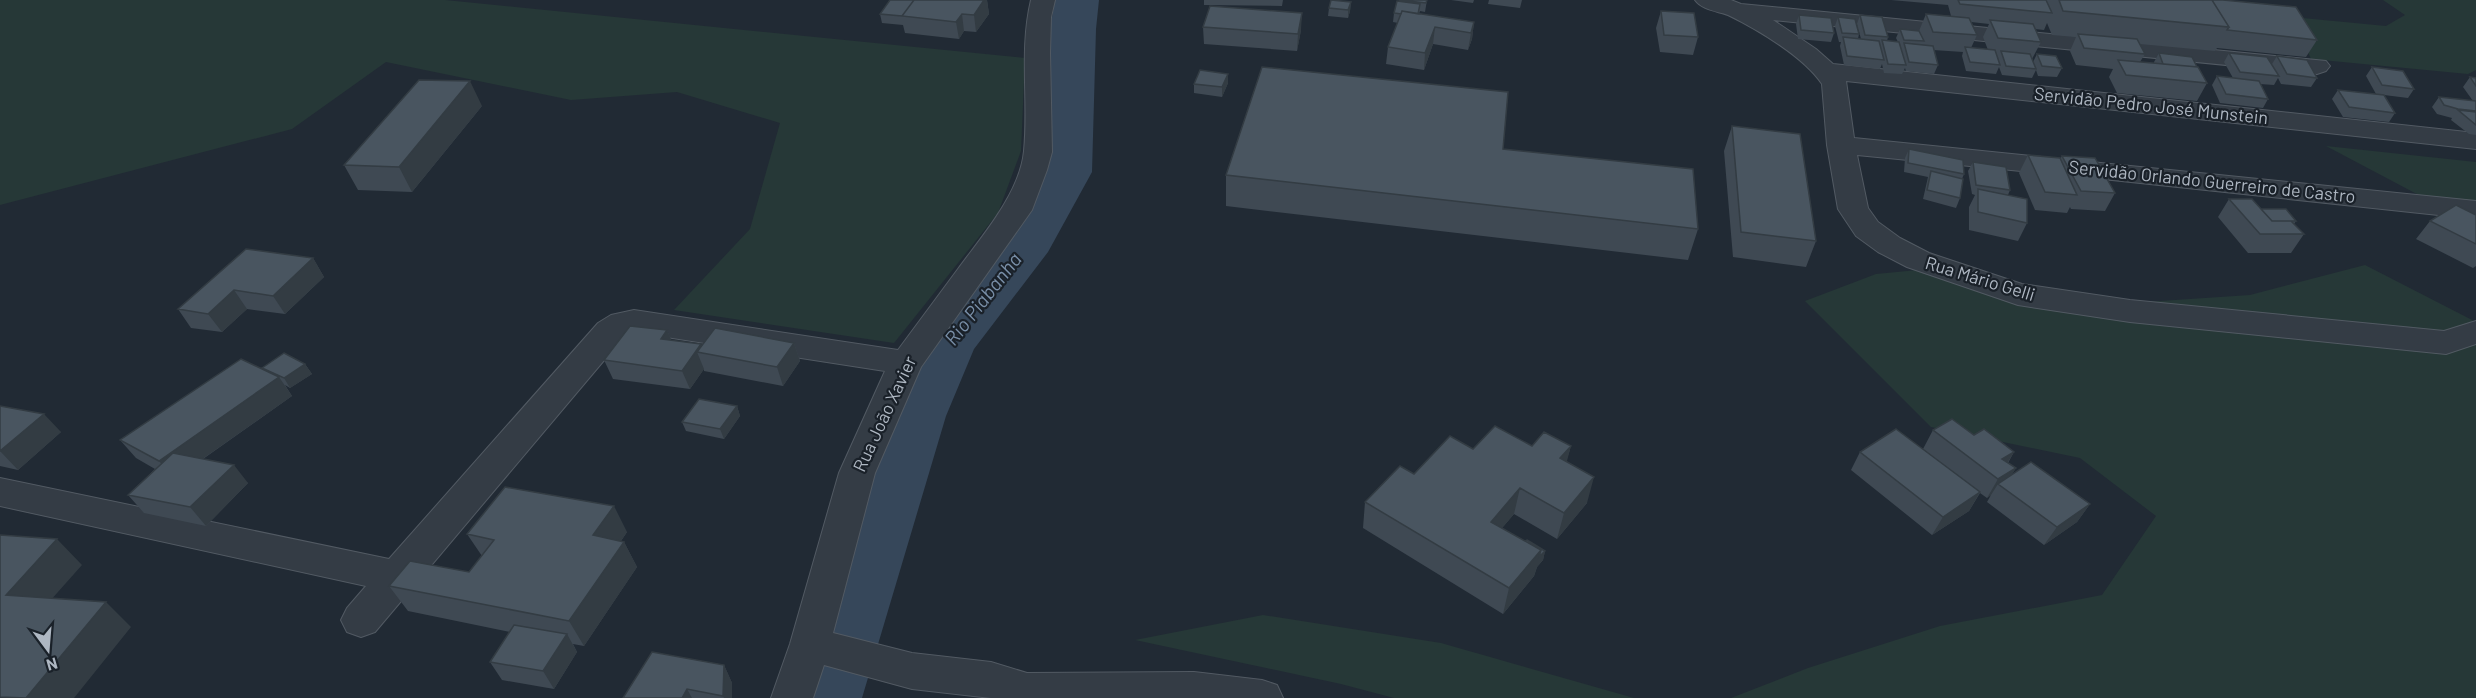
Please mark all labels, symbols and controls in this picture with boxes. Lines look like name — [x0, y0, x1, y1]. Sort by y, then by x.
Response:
street label: Servidão Pedro José Munstein — [2033, 82, 2269, 128]
street label: Servidão Orlando Guerreiro de Castro — [2068, 155, 2357, 207]
water label: Rio Piabanha — [939, 247, 1026, 350]
street label: Rua Mário Gelli — [1923, 251, 2038, 305]
street label: Rua João Xavier — [848, 352, 921, 475]
north arrow — [18, 620, 78, 680]
text: N — [45, 654, 60, 675]

